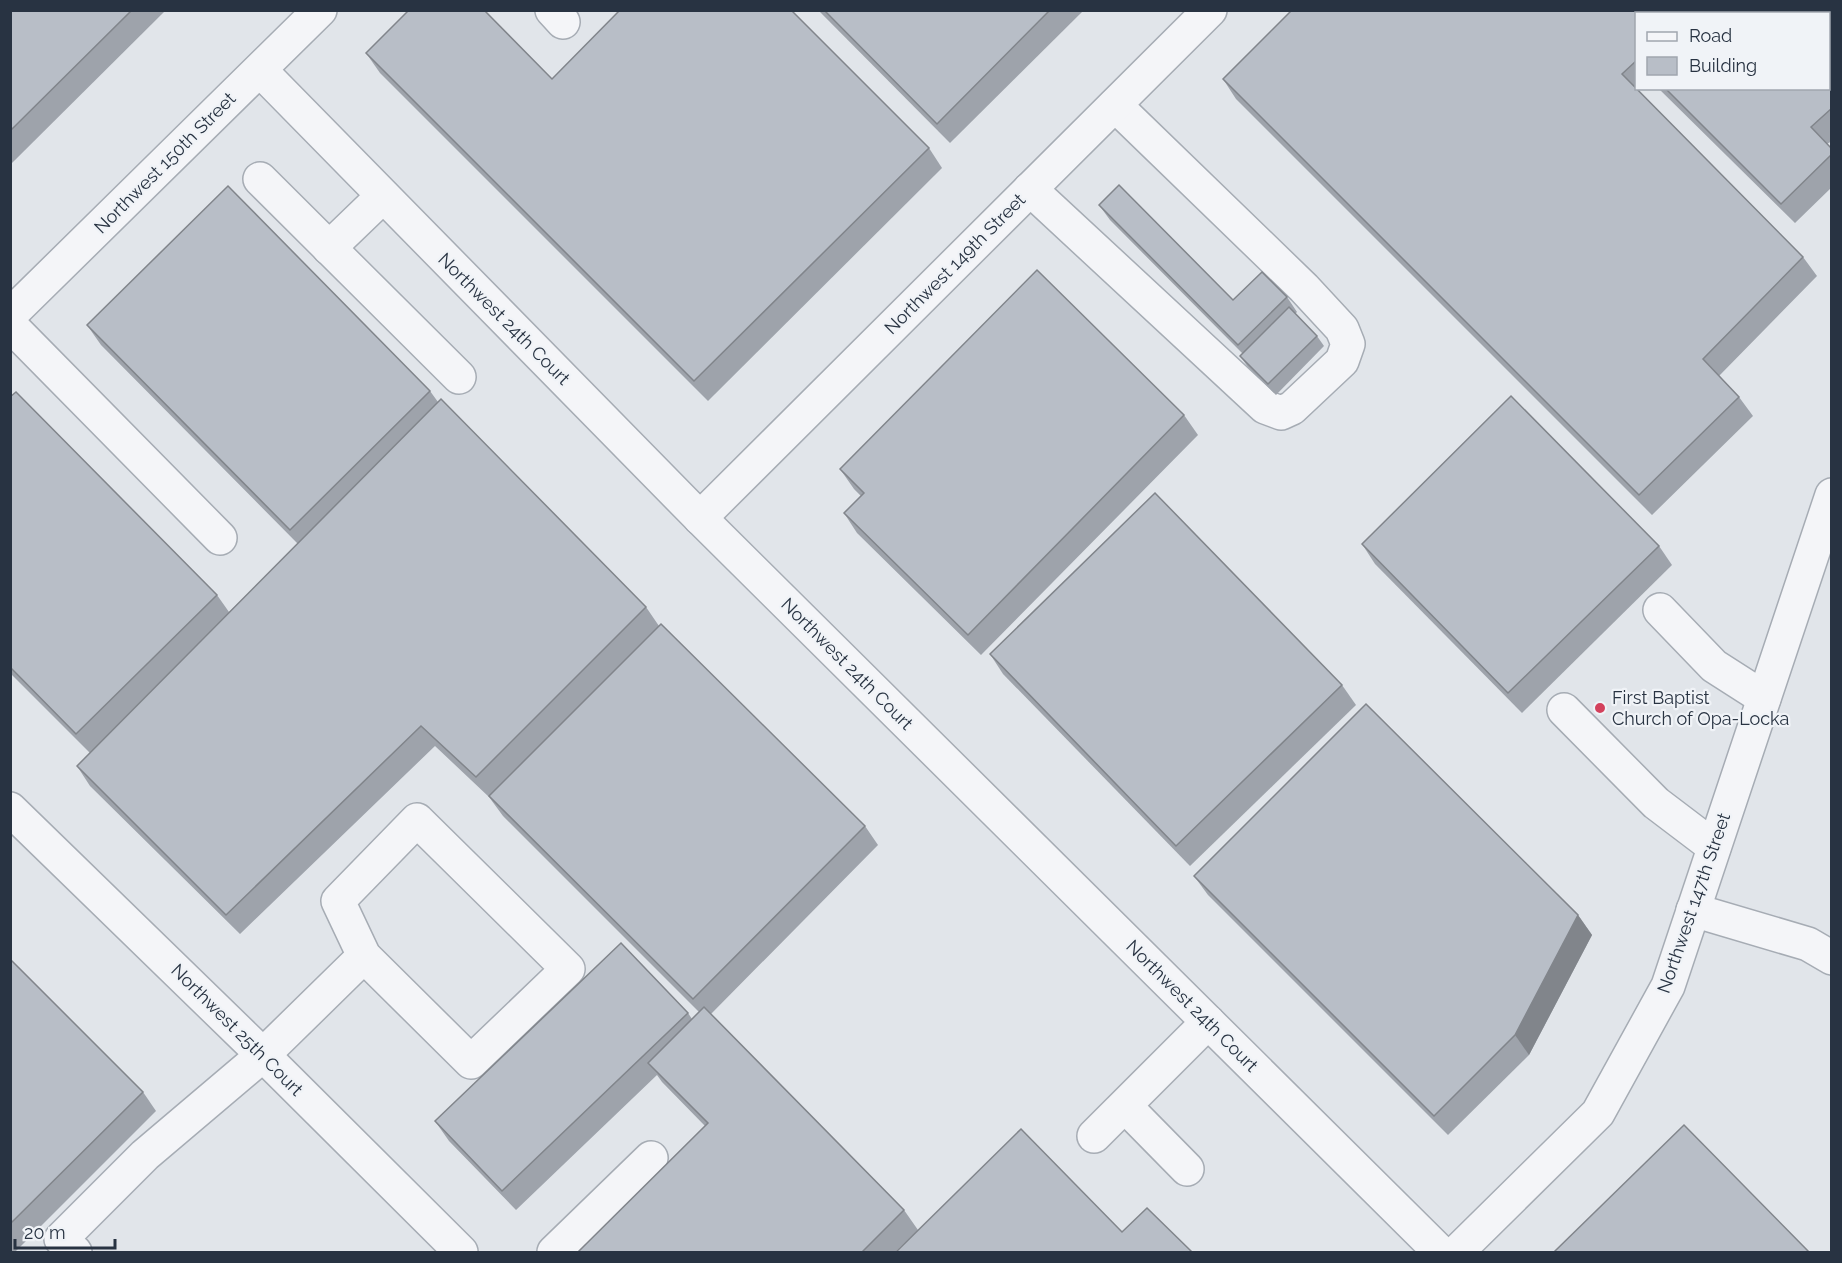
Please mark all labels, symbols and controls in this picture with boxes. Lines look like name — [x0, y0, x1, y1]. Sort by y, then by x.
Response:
legend — [1635, 12, 1830, 90]
text: Road — [1689, 25, 1732, 46]
text: Building — [1689, 55, 1757, 76]
street label: Northwest 150th Street — [90, 88, 240, 238]
street label: Northwest 149th Street — [880, 189, 1029, 338]
street label: Northwest 24th Court — [434, 248, 575, 389]
street label: Northwest 24th Court — [777, 593, 918, 734]
place label: First Baptist Church of Opa-Locka — [1612, 687, 1789, 729]
marker: First Baptist Church of Opa-Locka — [1593, 701, 1607, 715]
street label: Northwest 147th Street — [1653, 810, 1734, 996]
street label: Northwest 24th Court — [1122, 935, 1263, 1076]
street label: Northwest 25th Court — [167, 959, 308, 1100]
scale bar — [15, 1212, 116, 1250]
text: 20 m — [24, 1222, 66, 1243]

